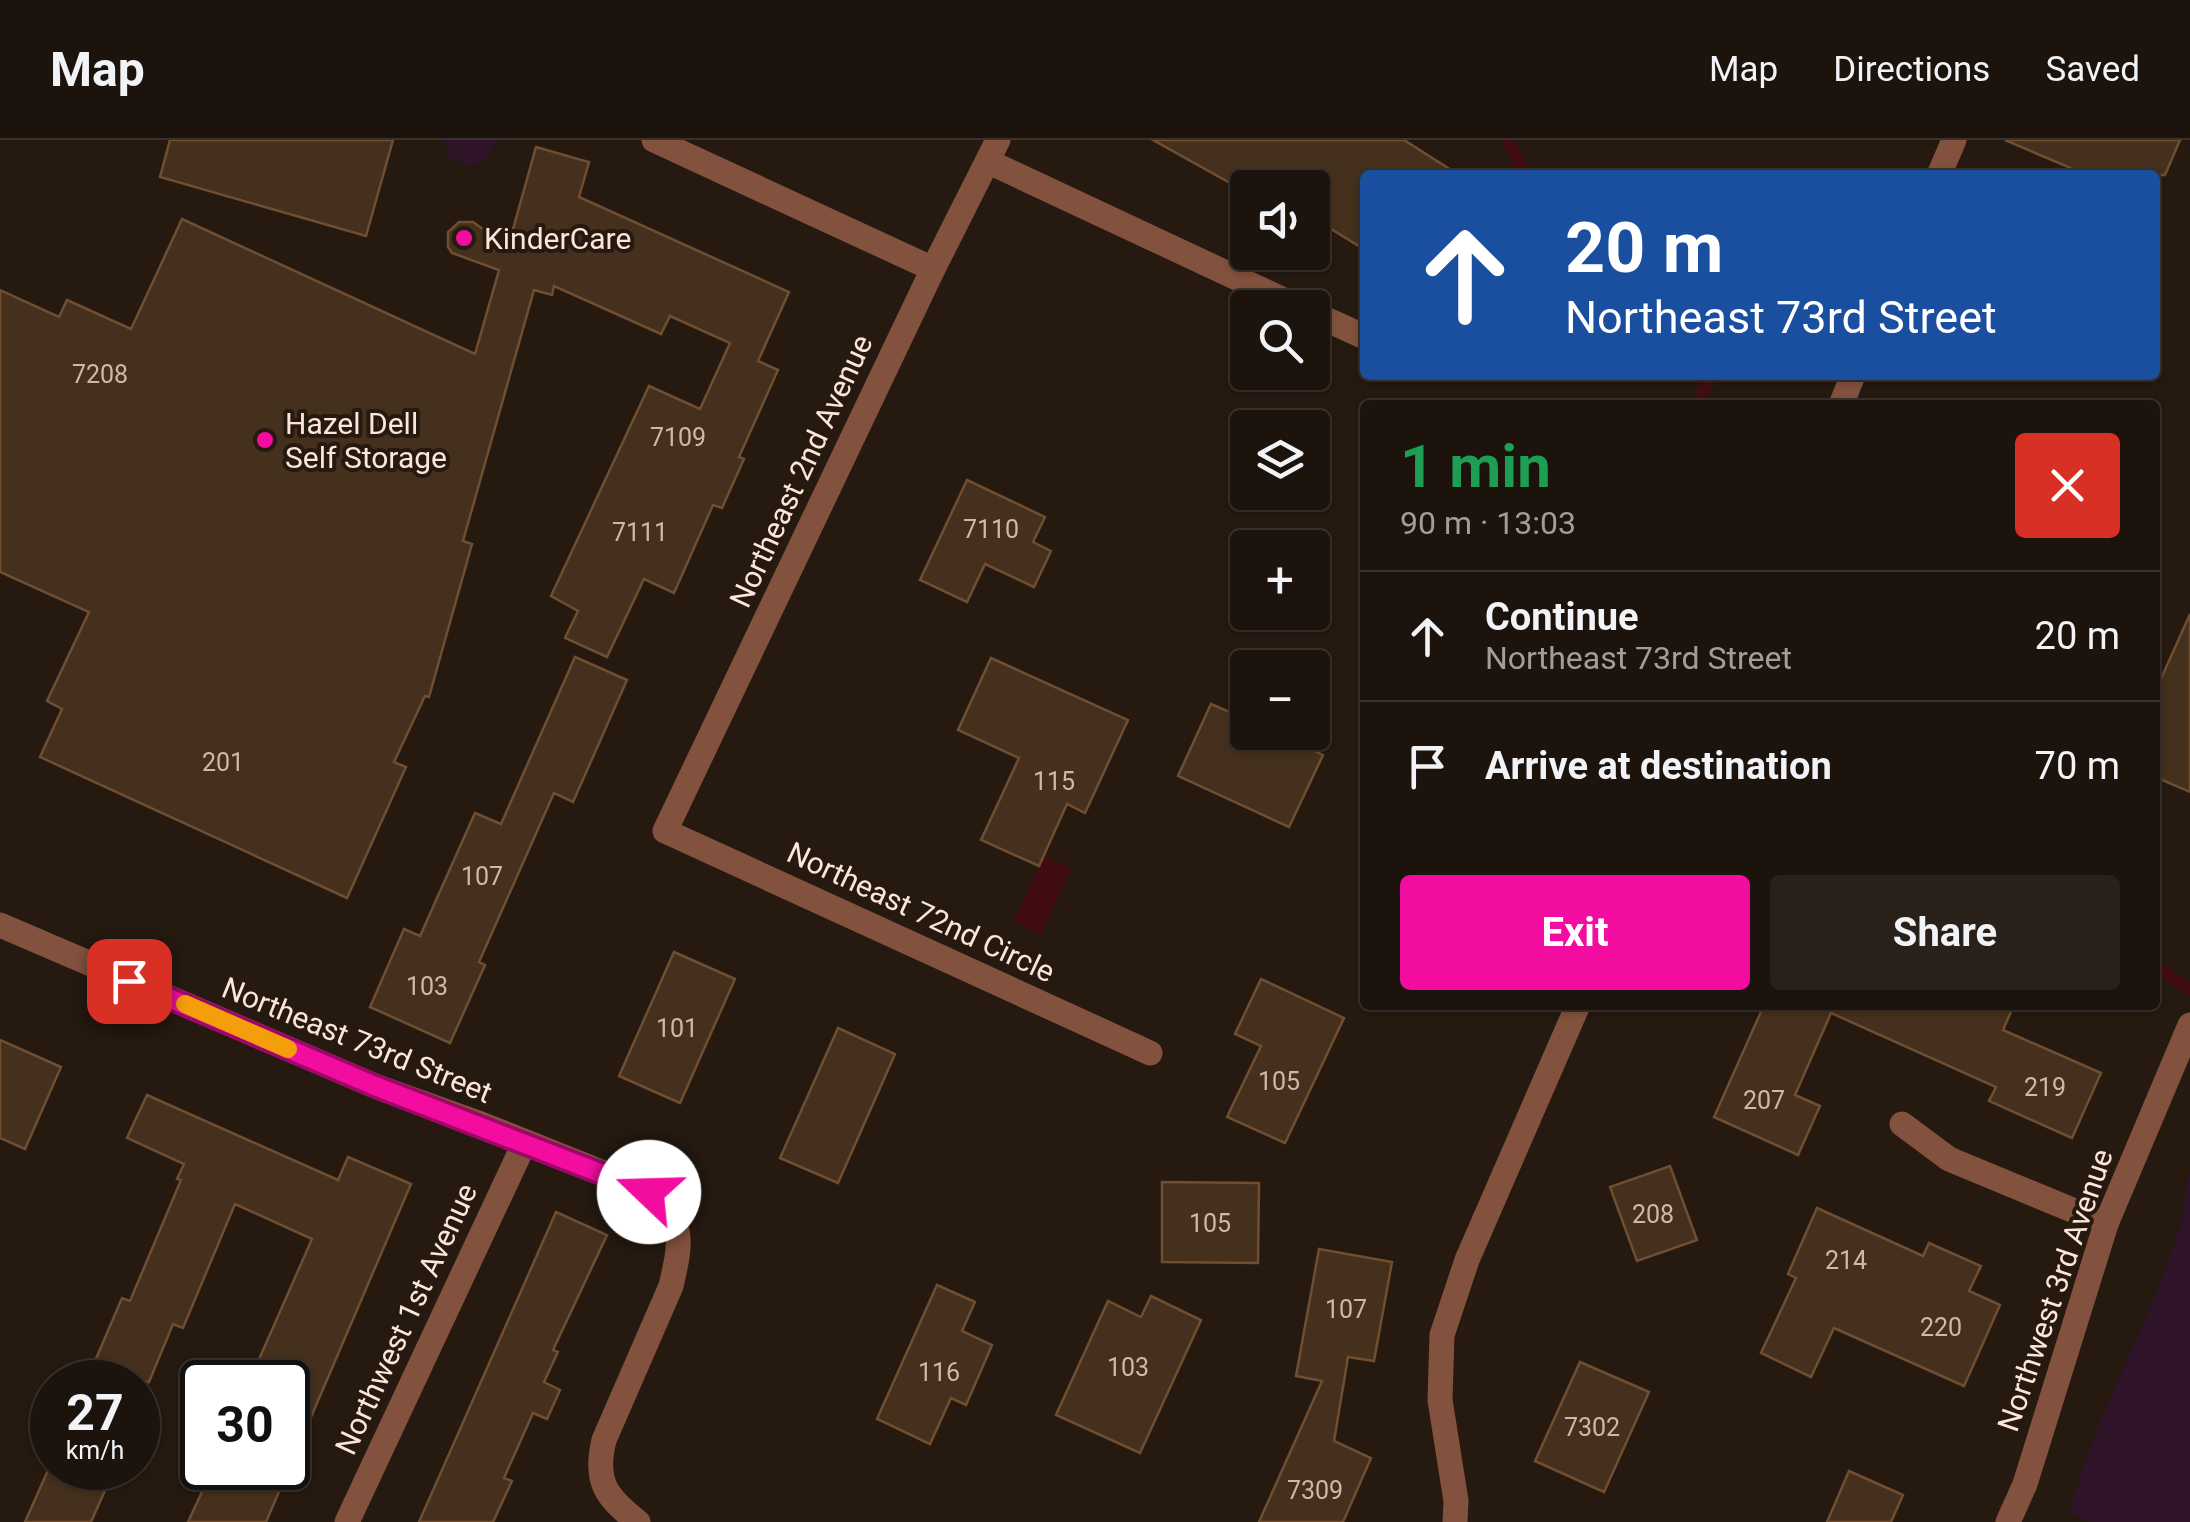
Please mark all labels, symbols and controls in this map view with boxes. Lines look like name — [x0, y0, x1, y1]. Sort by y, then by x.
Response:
text: Map — [50, 41, 145, 98]
text: Map — [1709, 49, 1778, 90]
text: Directions — [1833, 49, 1990, 90]
text: Saved — [2045, 49, 2140, 90]
map controls — [1230, 170, 1330, 750]
button: sound — [1230, 170, 1330, 270]
text: 20 m — [1565, 207, 1723, 289]
icon: ahead — [1400, 210, 1530, 340]
place label: KinderCare — [484, 221, 631, 256]
marker: KinderCare — [453, 227, 475, 249]
button: search — [1230, 290, 1330, 390]
text: Northeast 73rd Street — [1565, 291, 1997, 344]
street label: Northeast 2nd Avenue — [722, 329, 880, 613]
house number: 7208 — [72, 360, 128, 389]
place label: Hazel Dell Self Storage — [285, 406, 447, 475]
button: layers — [1230, 410, 1330, 510]
house number: 7109 — [650, 423, 706, 452]
marker: Hazel Dell Self Storage — [254, 429, 276, 451]
text: 1 min — [1400, 431, 1551, 502]
button: close — [2015, 433, 2120, 538]
text: 90 m · 13:03 — [1400, 504, 1576, 542]
house number: 7110 — [963, 515, 1019, 544]
house number: 7111 — [612, 518, 668, 547]
button: + — [1230, 530, 1330, 630]
text: Continue — [1485, 595, 1639, 639]
icon: ahead — [1400, 609, 1455, 664]
text: 20 m — [2035, 614, 2120, 658]
text: Northeast 73rd Street — [1485, 639, 1792, 677]
button: − — [1230, 650, 1330, 750]
icon: arrive — [1400, 739, 1455, 794]
text: Arrive at destination — [1485, 744, 1832, 788]
text: 70 m — [2035, 744, 2120, 788]
house number: 201 — [202, 748, 244, 777]
house number: 115 — [1033, 767, 1075, 796]
street label: Northeast 72nd Circle — [782, 835, 1060, 989]
house number: 107 — [461, 862, 503, 891]
button: Exit — [1400, 875, 1750, 990]
button: Share — [1770, 875, 2120, 990]
pin — [87, 939, 172, 1024]
icon: arrive — [102, 954, 157, 1009]
street label: Northeast 73rd Street — [217, 970, 497, 1110]
house number: 103 — [406, 972, 448, 1001]
house number: 101 — [656, 1014, 698, 1043]
house number: 105 — [1258, 1067, 1300, 1096]
house number: 219 — [2024, 1073, 2066, 1102]
house number: 207 — [1743, 1086, 1785, 1115]
position arrow — [597, 1140, 701, 1244]
street label: Northwest 3rd Avenue — [1990, 1144, 2120, 1436]
street label: Northwest 1st Avenue — [328, 1178, 484, 1460]
house number: 208 — [1632, 1200, 1674, 1229]
house number: 105 — [1189, 1209, 1231, 1238]
house number: 214 — [1825, 1246, 1867, 1275]
house number: 107 — [1325, 1295, 1367, 1324]
house number: 220 — [1920, 1313, 1962, 1342]
house number: 103 — [1107, 1353, 1149, 1382]
house number: 116 — [918, 1358, 960, 1387]
speed limit sign: 30 — [180, 1360, 310, 1490]
text: 27 — [66, 1384, 124, 1442]
house number: 7302 — [1564, 1413, 1620, 1442]
text: km/h — [66, 1436, 124, 1465]
house number: 7309 — [1287, 1476, 1343, 1505]

